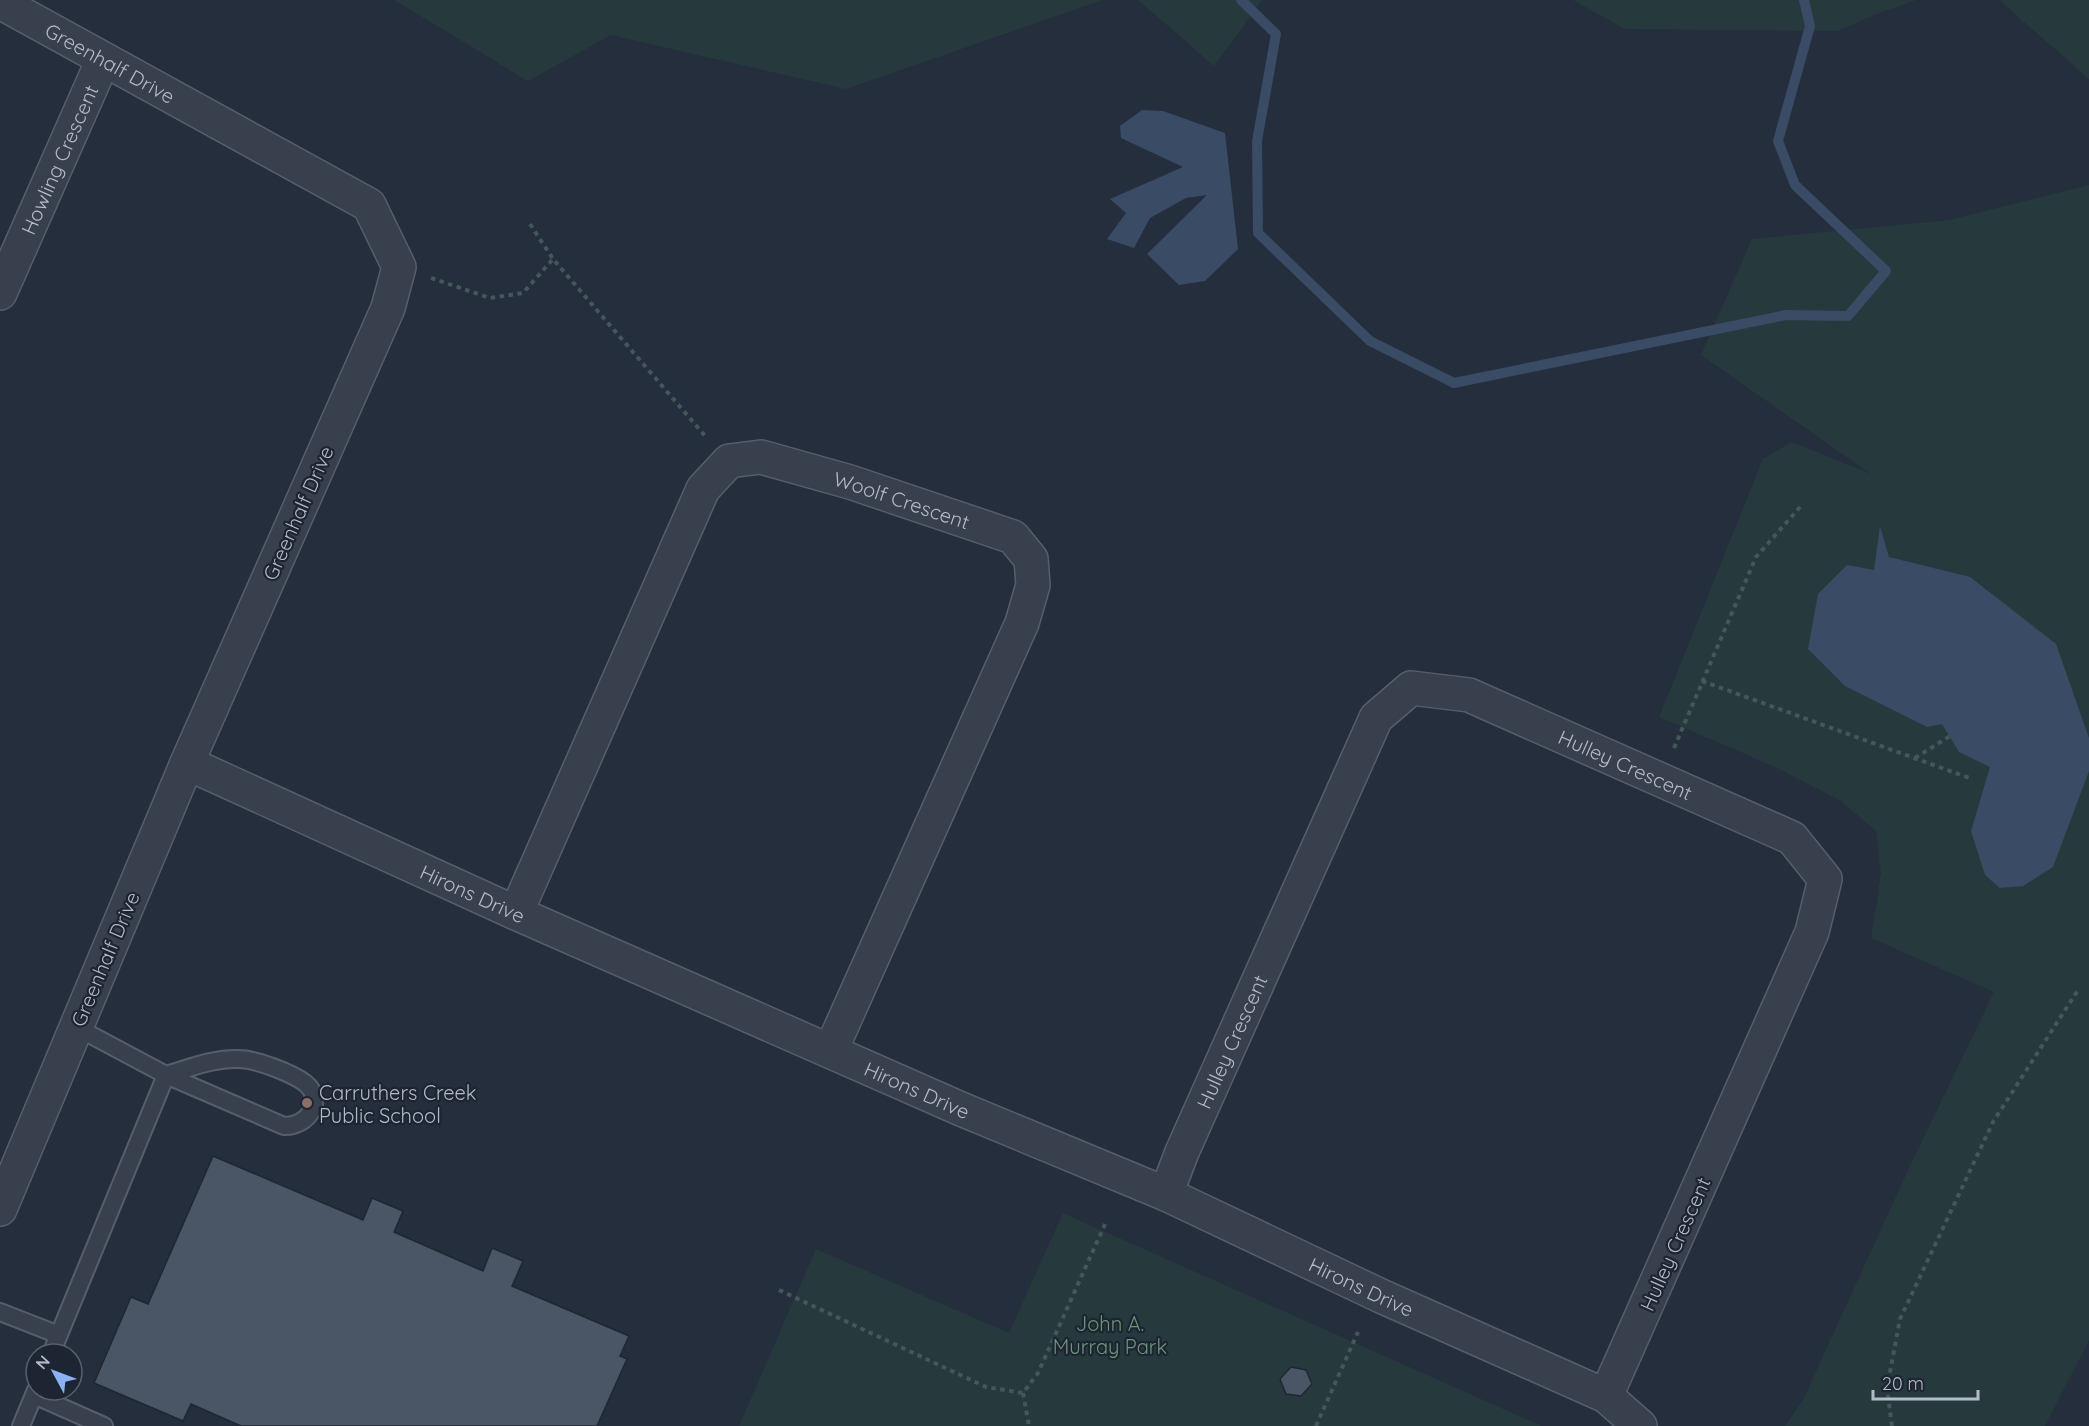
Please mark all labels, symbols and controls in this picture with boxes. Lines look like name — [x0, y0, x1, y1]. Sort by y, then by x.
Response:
street label: Greenhalf Drive — [41, 17, 180, 108]
street label: Howling Crescent — [15, 81, 103, 238]
street label: Greenhalf Drive — [257, 442, 339, 584]
street label: Woolf Crescent — [831, 466, 973, 534]
street label: Hulley Crescent — [1555, 724, 1697, 805]
street label: Hirons Drive — [416, 859, 529, 928]
street label: Greenhalf Drive — [65, 888, 145, 1030]
street label: Hulley Crescent — [1191, 970, 1272, 1112]
street label: Hirons Drive — [861, 1056, 974, 1124]
place label: Carruthers Creek Public School — [319, 1080, 477, 1128]
marker: Carruthers Creek Public School — [300, 1096, 314, 1110]
street label: Hulley Crescent — [1634, 1173, 1716, 1315]
street label: Hirons Drive — [1305, 1251, 1418, 1321]
park label: John A. Murray Park — [1053, 1311, 1167, 1359]
north arrow — [24, 1342, 84, 1402]
text: N — [31, 1351, 54, 1373]
scale bar — [1873, 1363, 1978, 1401]
text: 20 m — [1882, 1372, 1924, 1395]

